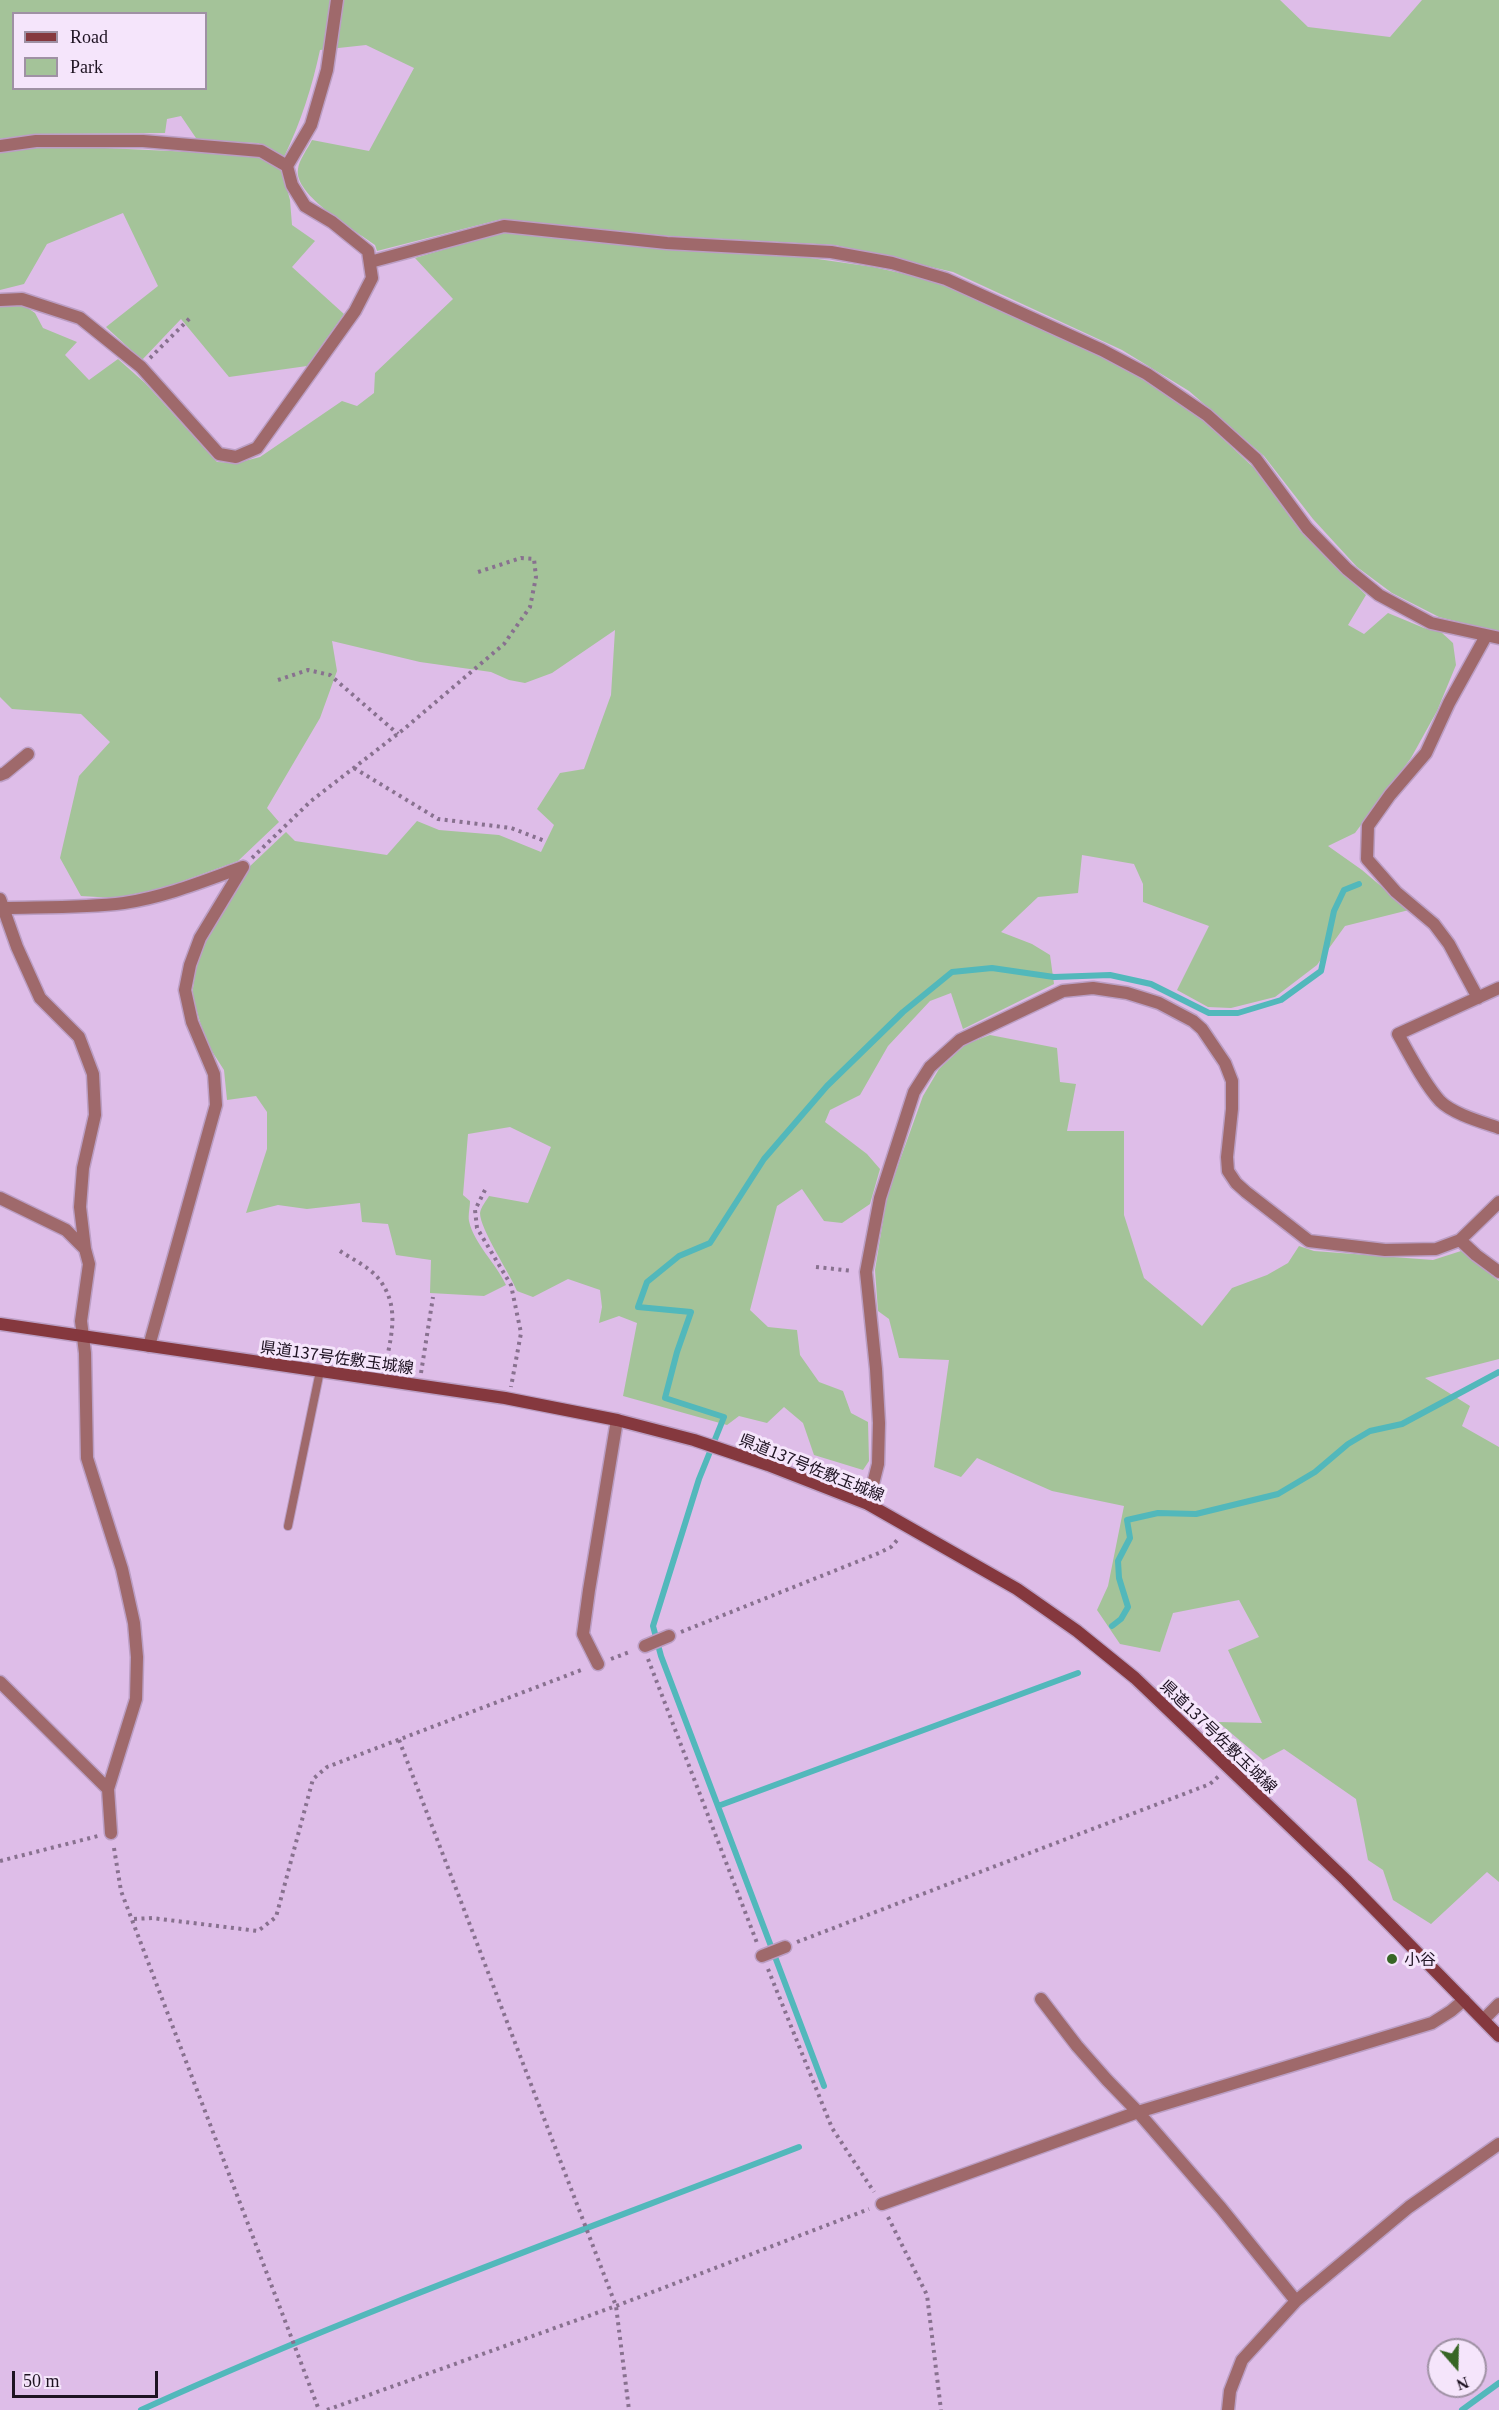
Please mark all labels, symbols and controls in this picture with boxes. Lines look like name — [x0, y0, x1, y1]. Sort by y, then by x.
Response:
legend — [12, 12, 207, 90]
text: Road — [70, 27, 108, 47]
text: Park — [70, 57, 103, 77]
street label: 県道137号佐敷玉城線 — [259, 1337, 415, 1377]
street label: 県道137号佐敷玉城線 — [737, 1429, 887, 1505]
street label: 県道137号佐敷玉城線 — [1157, 1675, 1281, 1797]
place label: 小谷 — [1404, 1949, 1436, 1969]
marker: 小谷 — [1385, 1952, 1399, 1966]
north arrow — [1427, 2338, 1487, 2398]
scale bar — [15, 2359, 160, 2397]
text: 50 m — [23, 2371, 60, 2391]
text: N — [1454, 2374, 1471, 2393]

